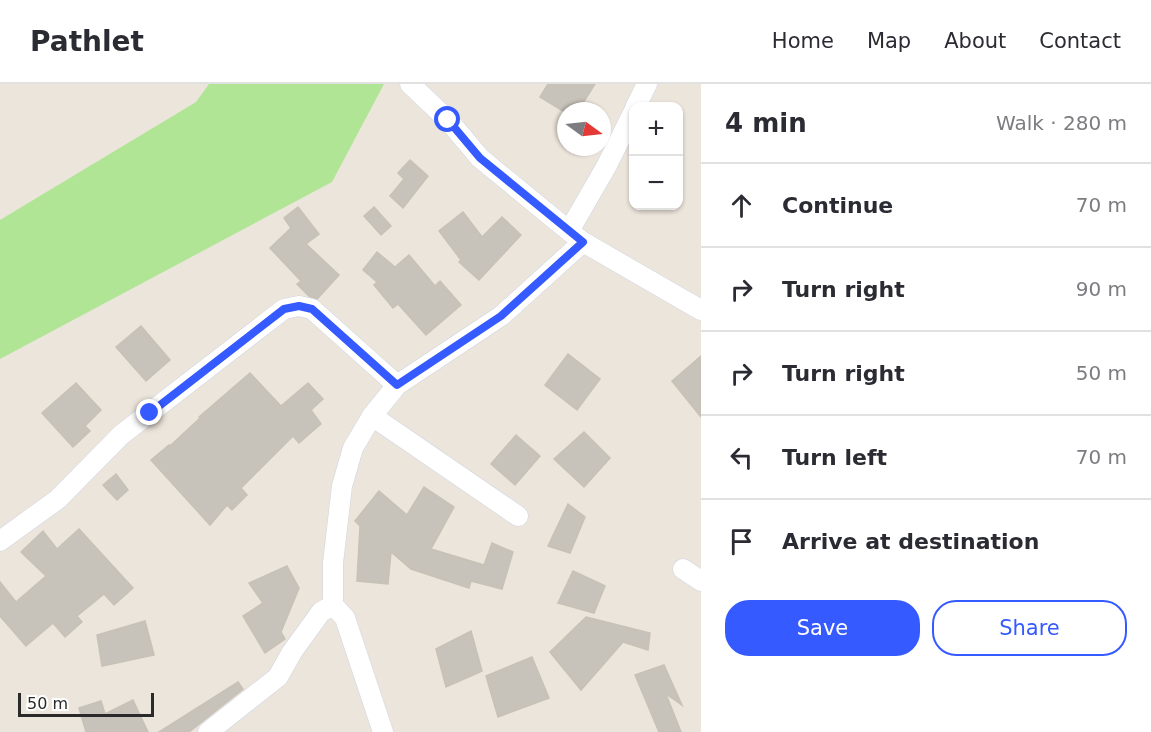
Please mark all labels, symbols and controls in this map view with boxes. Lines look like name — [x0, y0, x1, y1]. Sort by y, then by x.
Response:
text: Pathlet — [30, 25, 144, 58]
text: Home — [772, 29, 834, 53]
text: Map — [867, 29, 911, 53]
text: About — [944, 29, 1006, 53]
text: Contact — [1039, 29, 1121, 53]
north arrow — [557, 102, 611, 156]
map controls — [629, 102, 683, 210]
button: + — [629, 102, 683, 156]
route start — [434, 106, 460, 132]
text: 4 min — [725, 108, 807, 138]
text: Walk · 280 m — [996, 111, 1127, 135]
button: − — [629, 156, 683, 210]
icon: ahead — [725, 189, 758, 222]
text: Continue — [782, 193, 893, 218]
text: 70 m — [1076, 193, 1127, 217]
icon: right — [725, 273, 758, 306]
text: Turn right — [782, 277, 905, 302]
text: 90 m — [1076, 277, 1127, 301]
icon: right — [725, 357, 758, 390]
text: Turn right — [782, 361, 905, 386]
text: 50 m — [1076, 361, 1127, 385]
route end — [136, 399, 162, 425]
icon: left — [725, 441, 758, 474]
text: Turn left — [782, 445, 887, 470]
text: 70 m — [1076, 445, 1127, 469]
icon: arrive — [725, 525, 758, 558]
text: Arrive at destination — [782, 529, 1039, 554]
button: Save — [725, 600, 920, 656]
button: Share — [932, 600, 1127, 656]
scale bar — [18, 690, 154, 718]
text: 50 m — [27, 694, 68, 713]

